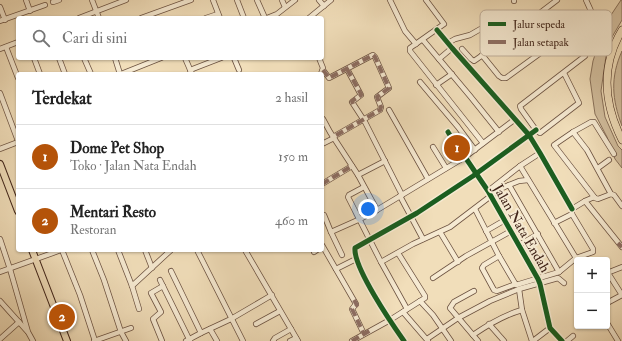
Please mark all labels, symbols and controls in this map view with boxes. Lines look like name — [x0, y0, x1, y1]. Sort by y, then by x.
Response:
legend — [480, 10, 612, 56]
search box — [16, 16, 324, 60]
text: Jalur sepeda — [512, 18, 566, 32]
icon: search — [30, 27, 52, 49]
text: Cari di sini — [62, 29, 127, 48]
text: Jalan setapak — [512, 36, 570, 50]
text: Terdekat — [32, 88, 92, 109]
text: 2 hasil — [275, 90, 308, 106]
pin: 1 — [444, 133, 470, 163]
text: Dome Pet Shop — [70, 139, 164, 158]
text: 1 — [43, 149, 47, 165]
text: 150 m — [278, 149, 308, 165]
text: Toko · Jalan Nata Endah — [70, 158, 196, 174]
street label: Jalan Nata Endah — [489, 180, 554, 276]
your location — [358, 199, 378, 219]
text: Mentari Resto — [70, 203, 156, 222]
text: 2 — [42, 213, 48, 229]
text: 460 m — [275, 213, 308, 229]
text: Restoran — [70, 222, 116, 238]
map controls — [574, 257, 610, 329]
button: + — [574, 257, 610, 293]
button: − — [574, 293, 610, 329]
pin: 2 — [49, 302, 75, 332]

